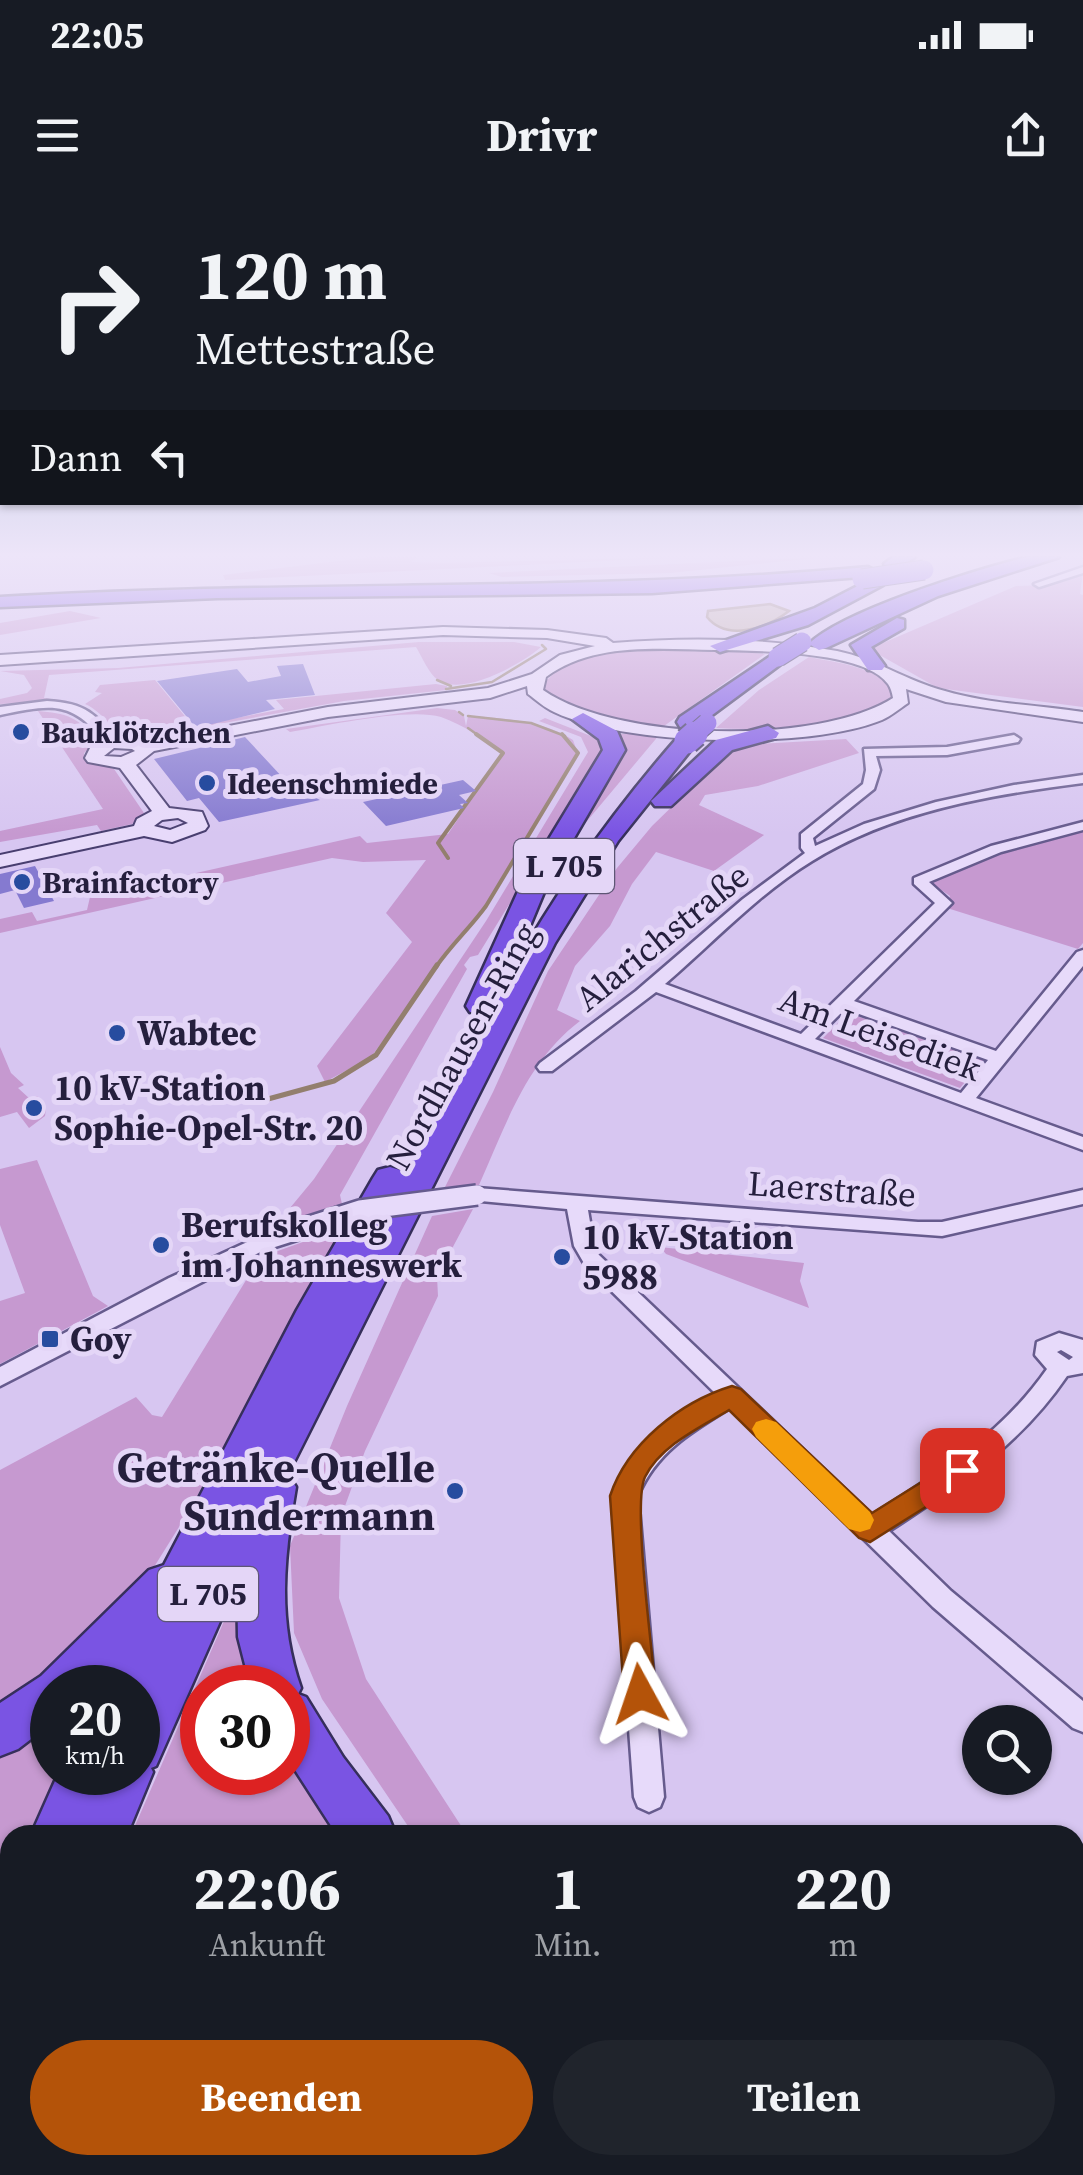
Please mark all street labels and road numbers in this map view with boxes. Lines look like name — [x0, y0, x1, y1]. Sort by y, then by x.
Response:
road number: L 705 — [514, 839, 614, 893]
street label: Alarichstraße — [565, 852, 759, 1022]
street label: Nordhausen-Ring — [374, 914, 550, 1178]
street label: Am Leisediek — [772, 975, 989, 1093]
street label: Laerstraße — [746, 1159, 918, 1219]
road number: L 705 — [158, 1567, 258, 1621]

